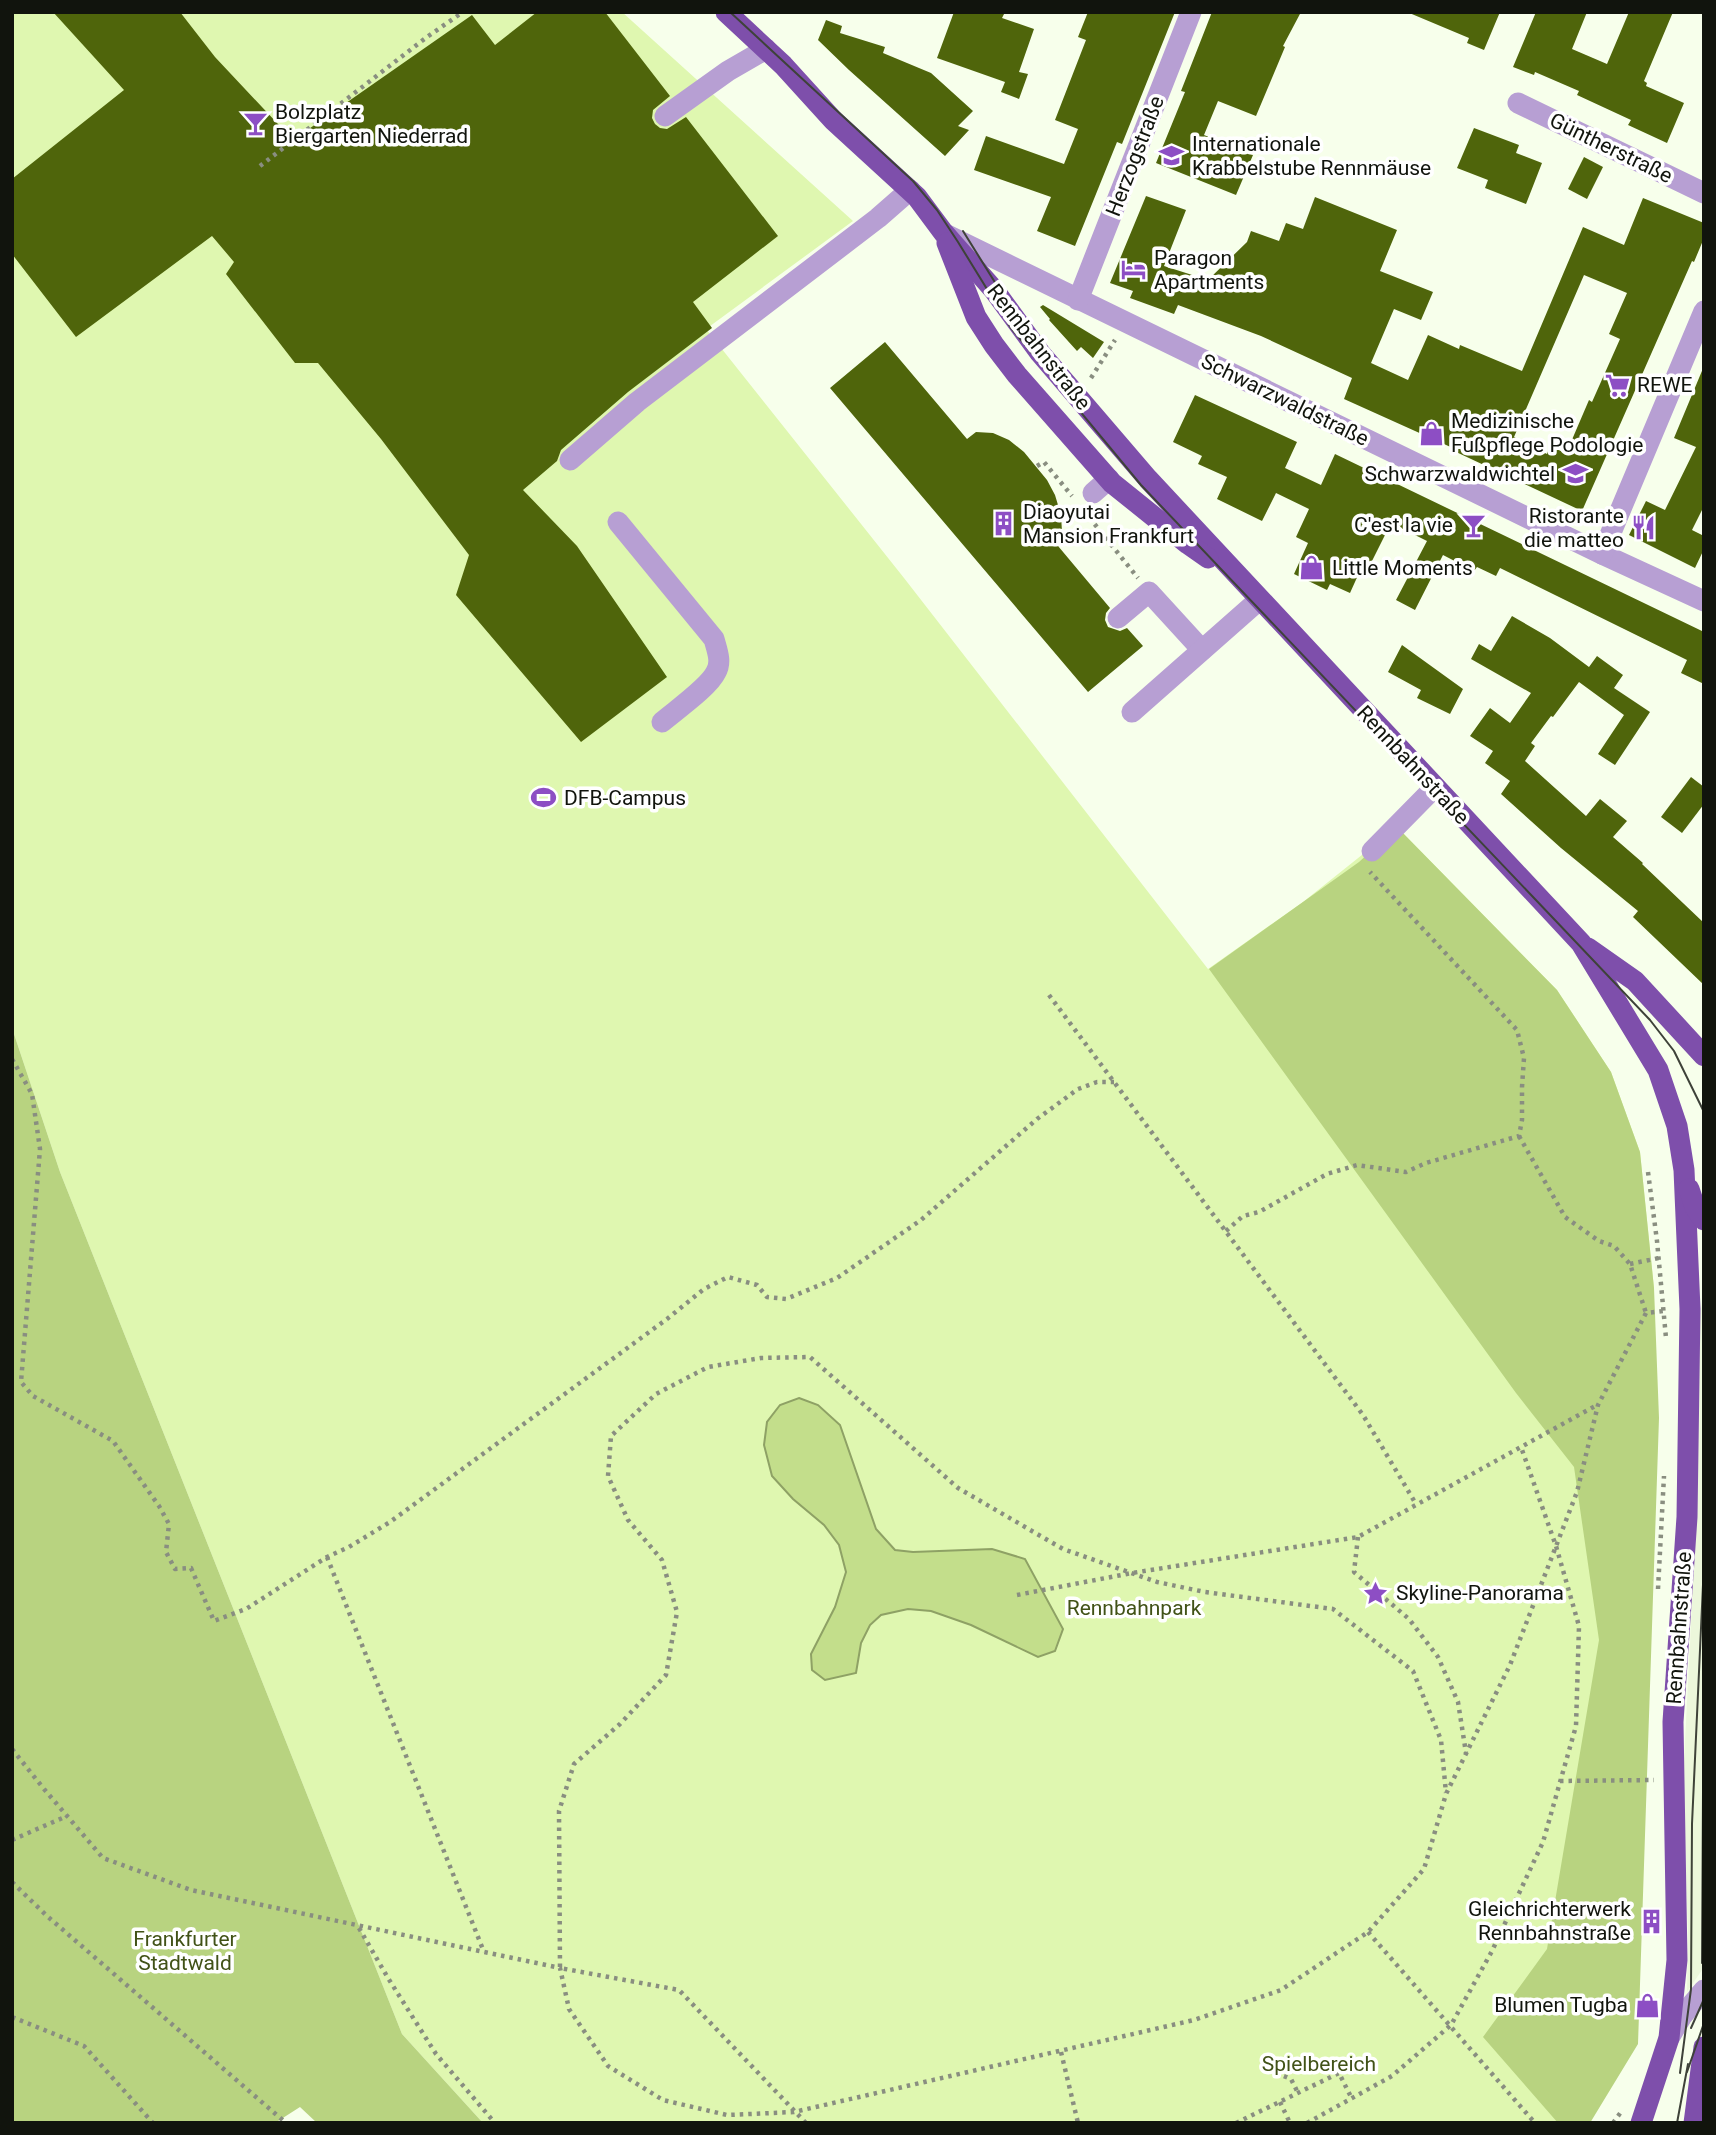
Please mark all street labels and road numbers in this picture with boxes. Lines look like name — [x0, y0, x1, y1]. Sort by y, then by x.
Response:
street label: Herzogstraße — [1101, 93, 1169, 219]
street label: Güntherstraße — [1546, 108, 1676, 188]
street label: Rennbahnstraße — [982, 279, 1096, 415]
street label: Schwarzwaldstraße — [1197, 349, 1373, 451]
street label: Rennbahnstraße — [1352, 701, 1474, 829]
street label: Rennbahnstraße — [1662, 1551, 1696, 1705]

